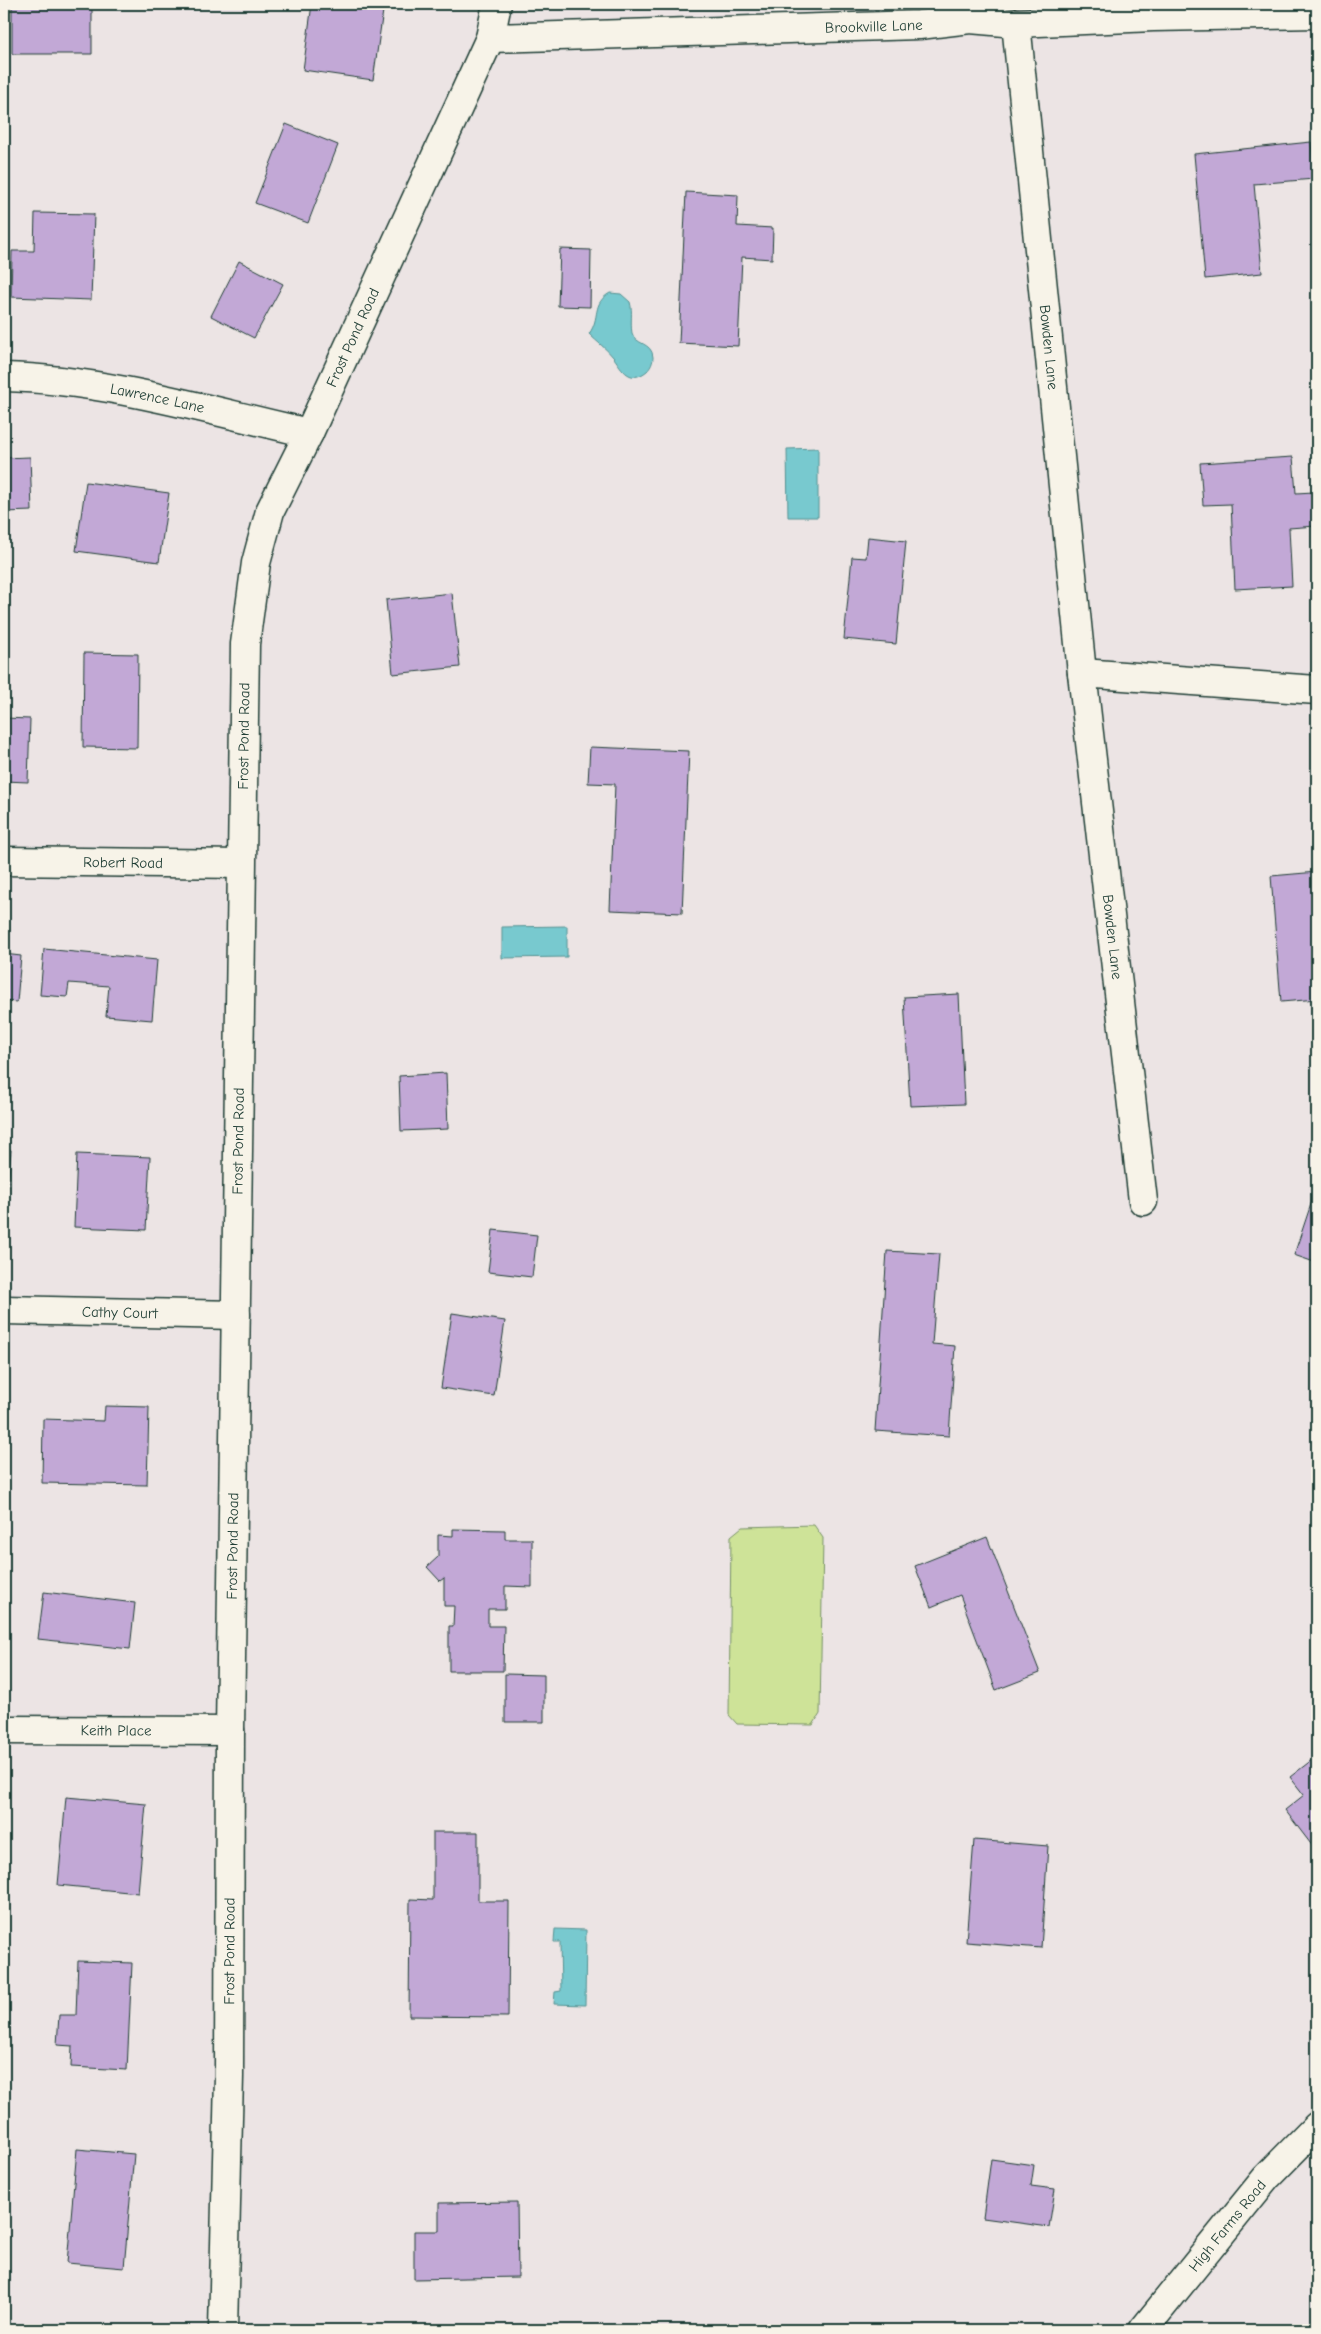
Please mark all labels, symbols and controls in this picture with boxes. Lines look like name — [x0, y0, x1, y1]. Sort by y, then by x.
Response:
street label: Brookville Lane — [825, 16, 923, 37]
street label: Frost Pond Road — [322, 285, 383, 390]
street label: Bowden Lane — [1036, 304, 1062, 391]
street label: Lawrence Lane — [109, 379, 207, 417]
street label: Frost Pond Road — [234, 682, 253, 790]
street label: Robert Road — [83, 853, 163, 872]
street label: Bowden Lane — [1099, 893, 1126, 981]
street label: Frost Pond Road — [228, 1087, 248, 1195]
street label: Cathy Court — [82, 1303, 159, 1322]
street label: Frost Pond Road — [223, 1492, 242, 1600]
street label: Keith Place — [81, 1721, 152, 1740]
street label: Frost Pond Road — [220, 1897, 239, 2005]
street label: High Farms Road — [1185, 2176, 1270, 2275]

